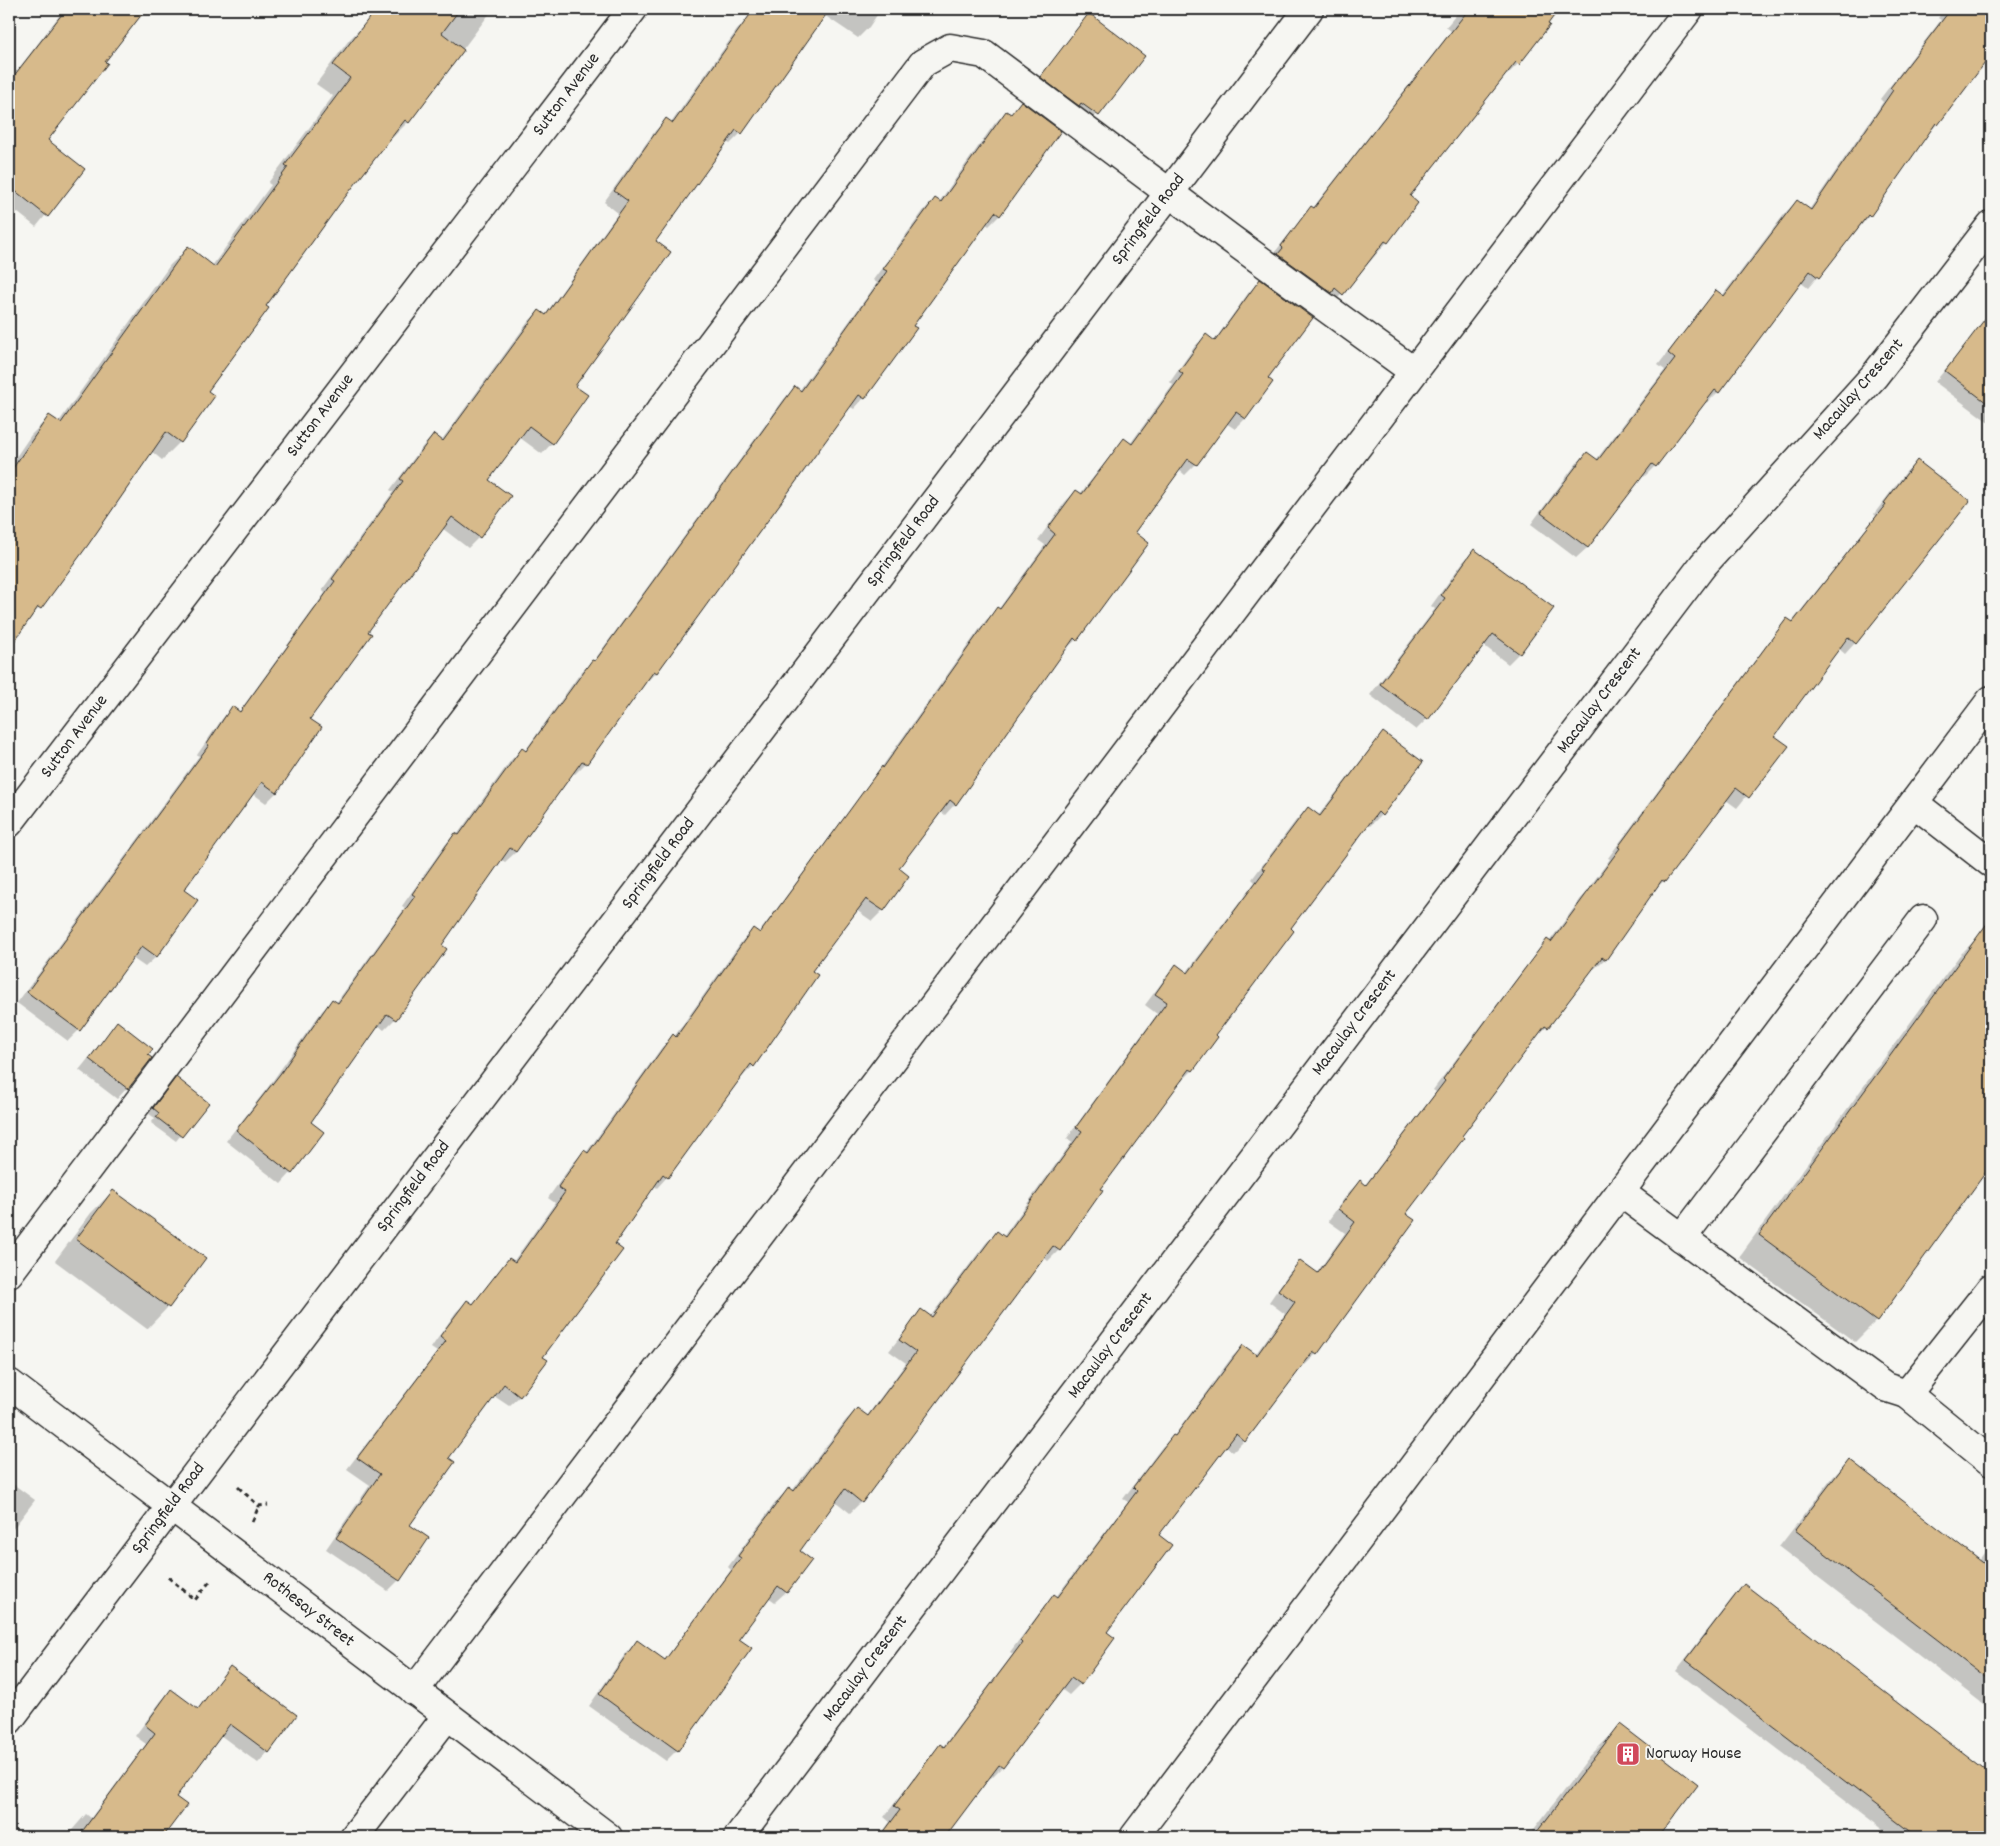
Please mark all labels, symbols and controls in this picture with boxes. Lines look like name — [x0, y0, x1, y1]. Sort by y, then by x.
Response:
street label: Sutton Avenue — [527, 48, 607, 142]
street label: Springfield Road — [1106, 169, 1192, 271]
street label: Macaulay Crescent — [1808, 333, 1911, 446]
street label: Sutton Avenue — [281, 369, 361, 463]
street label: Springfield Road — [861, 491, 947, 593]
street label: Macaulay Crescent — [1552, 642, 1649, 760]
street label: Sutton Avenue — [35, 690, 115, 784]
street label: Springfield Road — [616, 813, 702, 915]
street label: Macaulay Crescent — [1307, 964, 1404, 1082]
street label: Springfield Road — [371, 1136, 457, 1238]
street label: Macaulay Crescent — [1063, 1287, 1160, 1405]
street label: Springfield Road — [126, 1458, 212, 1560]
street label: Rothesay Street — [257, 1566, 360, 1654]
street label: Macaulay Crescent — [818, 1610, 915, 1728]
building icon: Norway House — [1615, 1741, 1641, 1767]
place label: Norway House — [1646, 1742, 1742, 1767]

